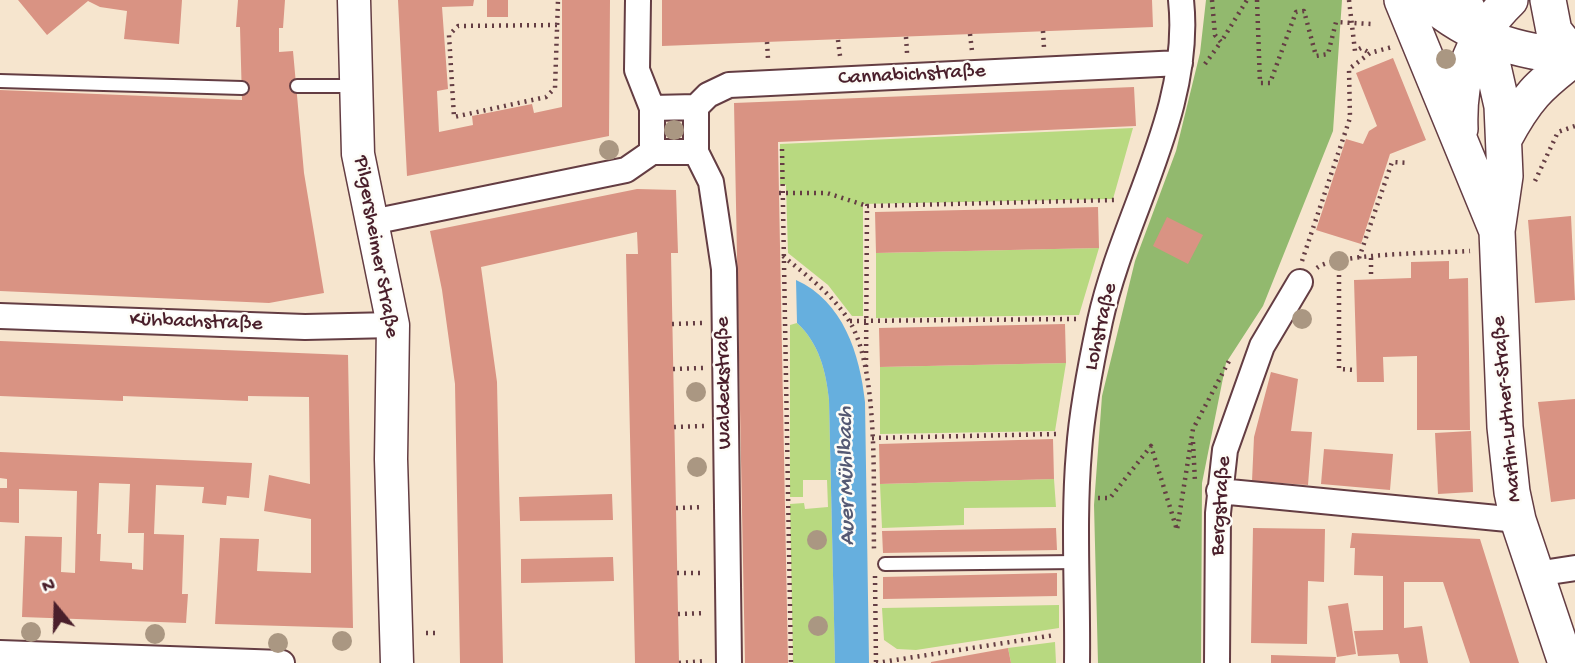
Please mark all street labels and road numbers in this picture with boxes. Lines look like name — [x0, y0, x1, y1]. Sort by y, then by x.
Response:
street label: Cannabichstraße — [838, 60, 986, 92]
street label: Pilgersheimer Straße — [347, 154, 403, 340]
street label: Lohstraße — [1080, 281, 1124, 373]
street label: Kühbachstraße — [129, 308, 263, 338]
street label: Martin-Luther-Straße — [1487, 315, 1529, 503]
street label: Waldeckstraße — [711, 316, 739, 450]
street label: Bergstraße — [1206, 455, 1238, 557]

